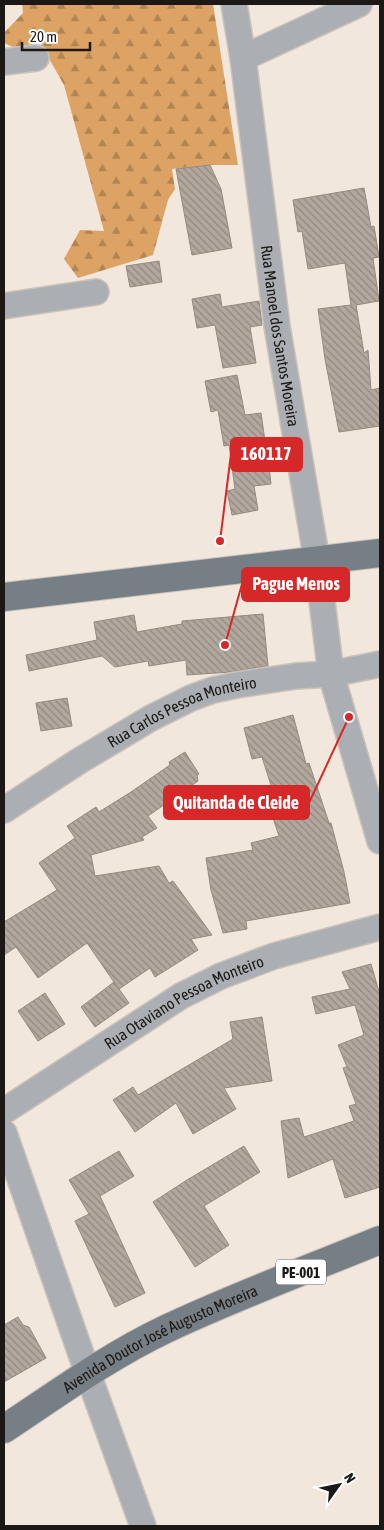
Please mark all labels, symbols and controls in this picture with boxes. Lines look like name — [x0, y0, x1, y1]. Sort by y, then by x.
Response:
scale bar — [22, 20, 90, 52]
text: 20 m — [30, 28, 57, 45]
street label: Rua Manoel dos Santos Moreira — [258, 244, 303, 428]
callout: 160117 — [231, 438, 302, 471]
text: 160117 — [241, 443, 291, 464]
callout: Pague Menos — [242, 568, 349, 601]
text: Pague Menos — [252, 573, 340, 594]
street label: Rua Carlos Pessoa Monteiro — [104, 673, 258, 751]
callout: Quitanda de Cleide — [164, 786, 309, 819]
text: Quitanda de Cleide — [173, 792, 299, 813]
street label: Rua Otaviano Pessoa Monteiro — [101, 952, 266, 1052]
road number: PE-001 — [276, 1260, 326, 1284]
street label: Avenida Doutor José Augusto Moreira — [59, 1281, 260, 1396]
north arrow — [314, 1460, 364, 1510]
text: N — [341, 1470, 359, 1486]

